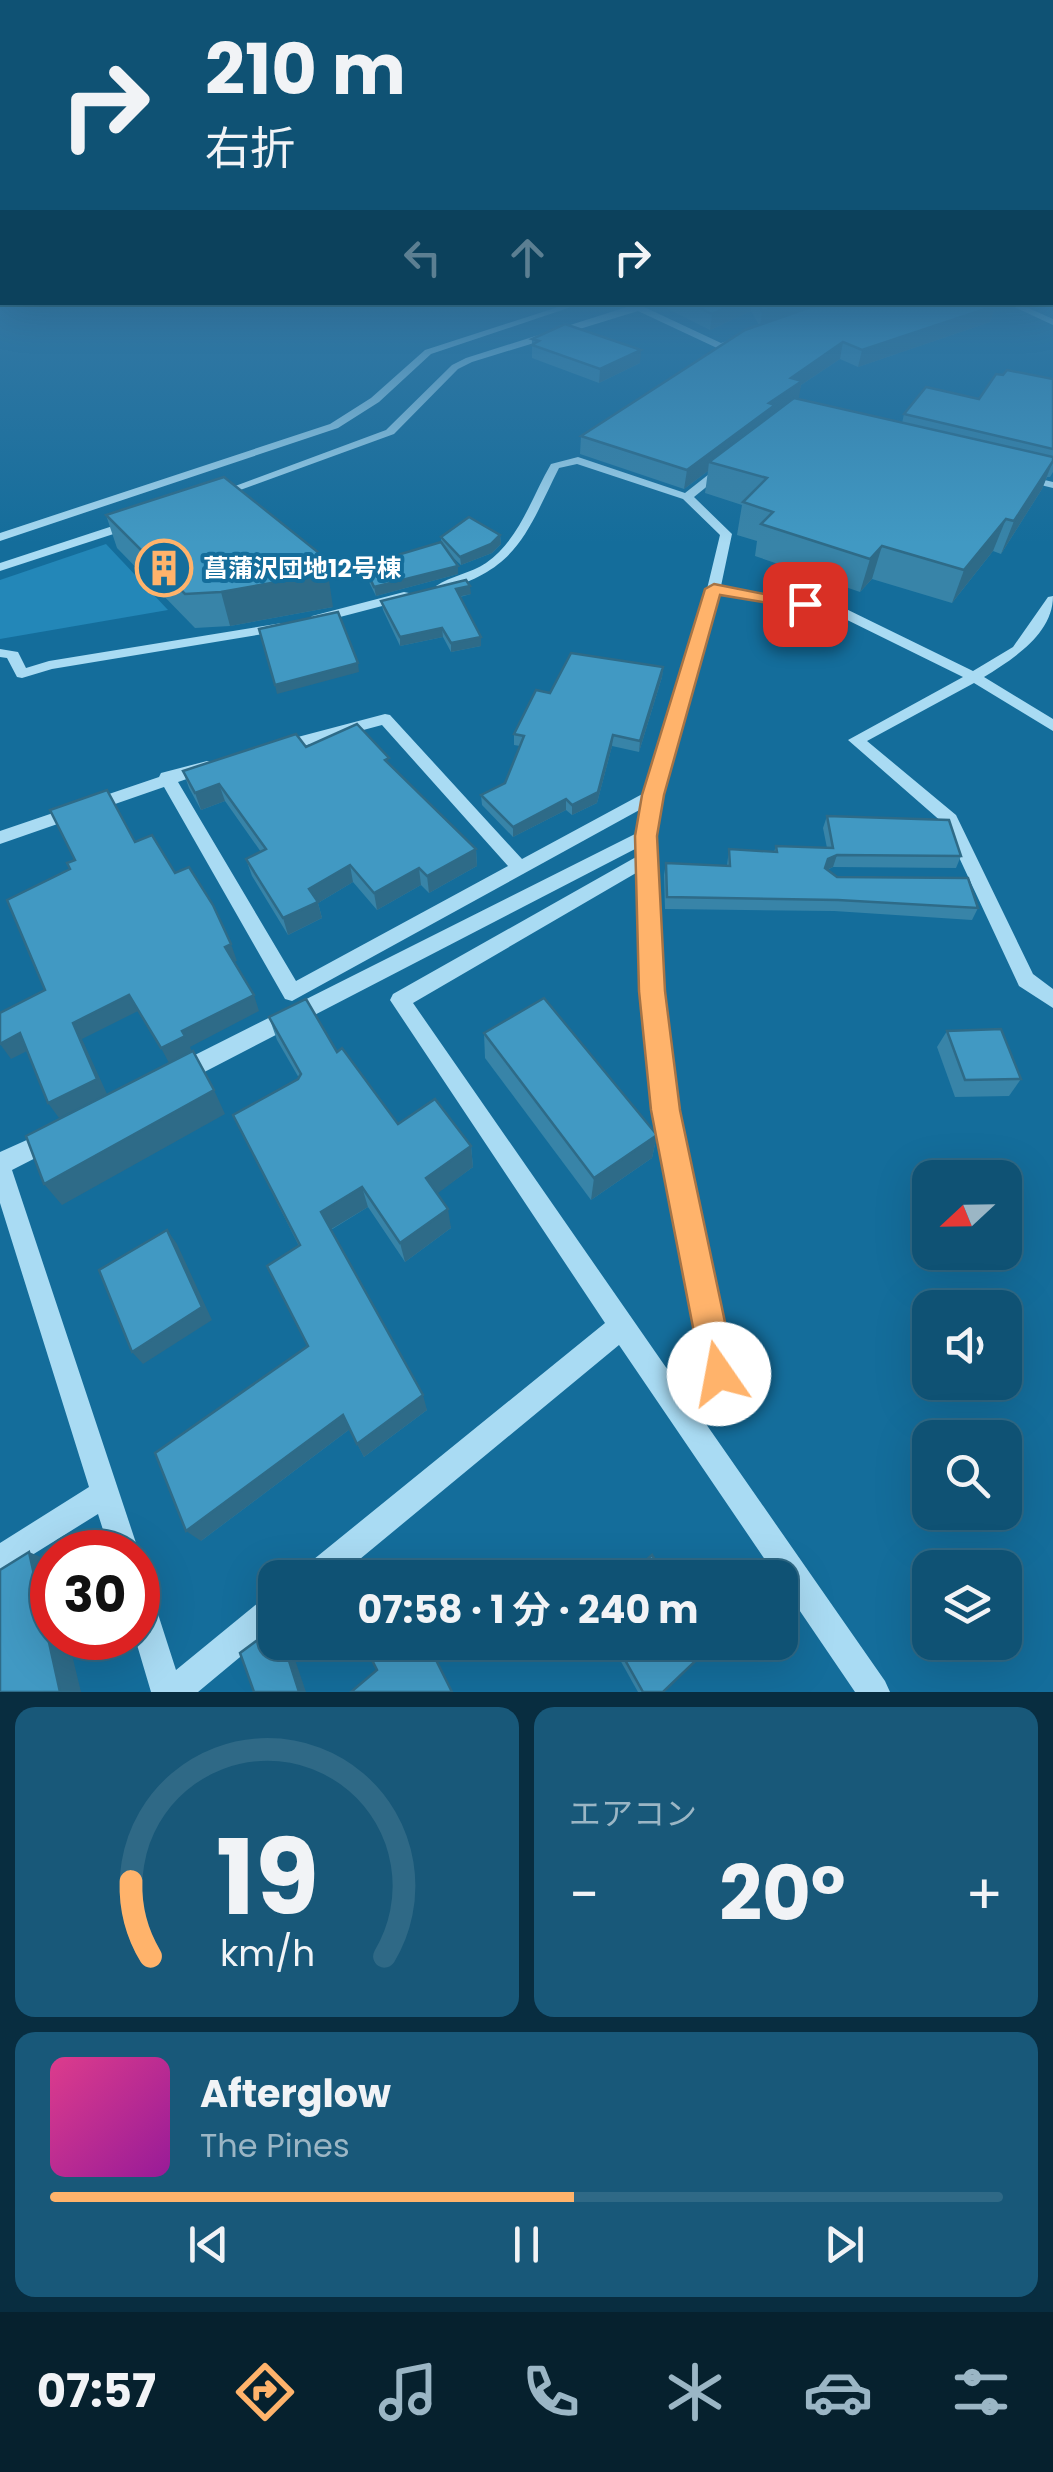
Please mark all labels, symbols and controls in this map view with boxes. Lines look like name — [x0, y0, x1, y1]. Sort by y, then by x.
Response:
text: 210 m — [205, 20, 406, 119]
icon: right — [40, 40, 170, 170]
text: 右折 — [205, 117, 295, 180]
icon: left — [395, 230, 450, 285]
icon: ahead — [500, 230, 555, 285]
icon: right — [605, 230, 660, 285]
building icon: 菖蒲沢団地12号棟 — [134, 538, 194, 598]
place label: 菖蒲沢団地12号棟 — [203, 551, 402, 586]
pin — [763, 562, 848, 647]
icon: arrive — [778, 577, 833, 632]
north arrow — [912, 1160, 1022, 1270]
map controls — [912, 1160, 1022, 1660]
button: sound — [912, 1290, 1022, 1400]
position arrow — [667, 1322, 771, 1426]
button: search — [912, 1420, 1022, 1530]
speed limit sign: 30 — [30, 1530, 160, 1660]
button: layers — [912, 1550, 1022, 1660]
text: 07:58 · 1 分 · 240 m — [357, 1583, 699, 1636]
text: エアコン — [569, 1791, 697, 1836]
text: 19 — [215, 1805, 319, 1950]
text: 20° — [719, 1841, 846, 1946]
text: − — [569, 1856, 599, 1933]
text: + — [965, 1856, 1003, 1933]
text: km/h — [219, 1928, 315, 1979]
text: Afterglow — [200, 2067, 391, 2120]
text: The Pines — [200, 2123, 350, 2168]
icon: previous — [181, 2217, 236, 2272]
icon: pause — [499, 2217, 554, 2272]
icon: next — [817, 2217, 872, 2272]
icon: directions — [230, 2357, 300, 2427]
icon: music — [373, 2357, 443, 2427]
icon: phone — [516, 2357, 586, 2427]
icon: climate — [660, 2357, 730, 2427]
icon: car — [803, 2357, 873, 2427]
icon: filters — [946, 2357, 1016, 2427]
text: 07:57 — [37, 2360, 156, 2423]

